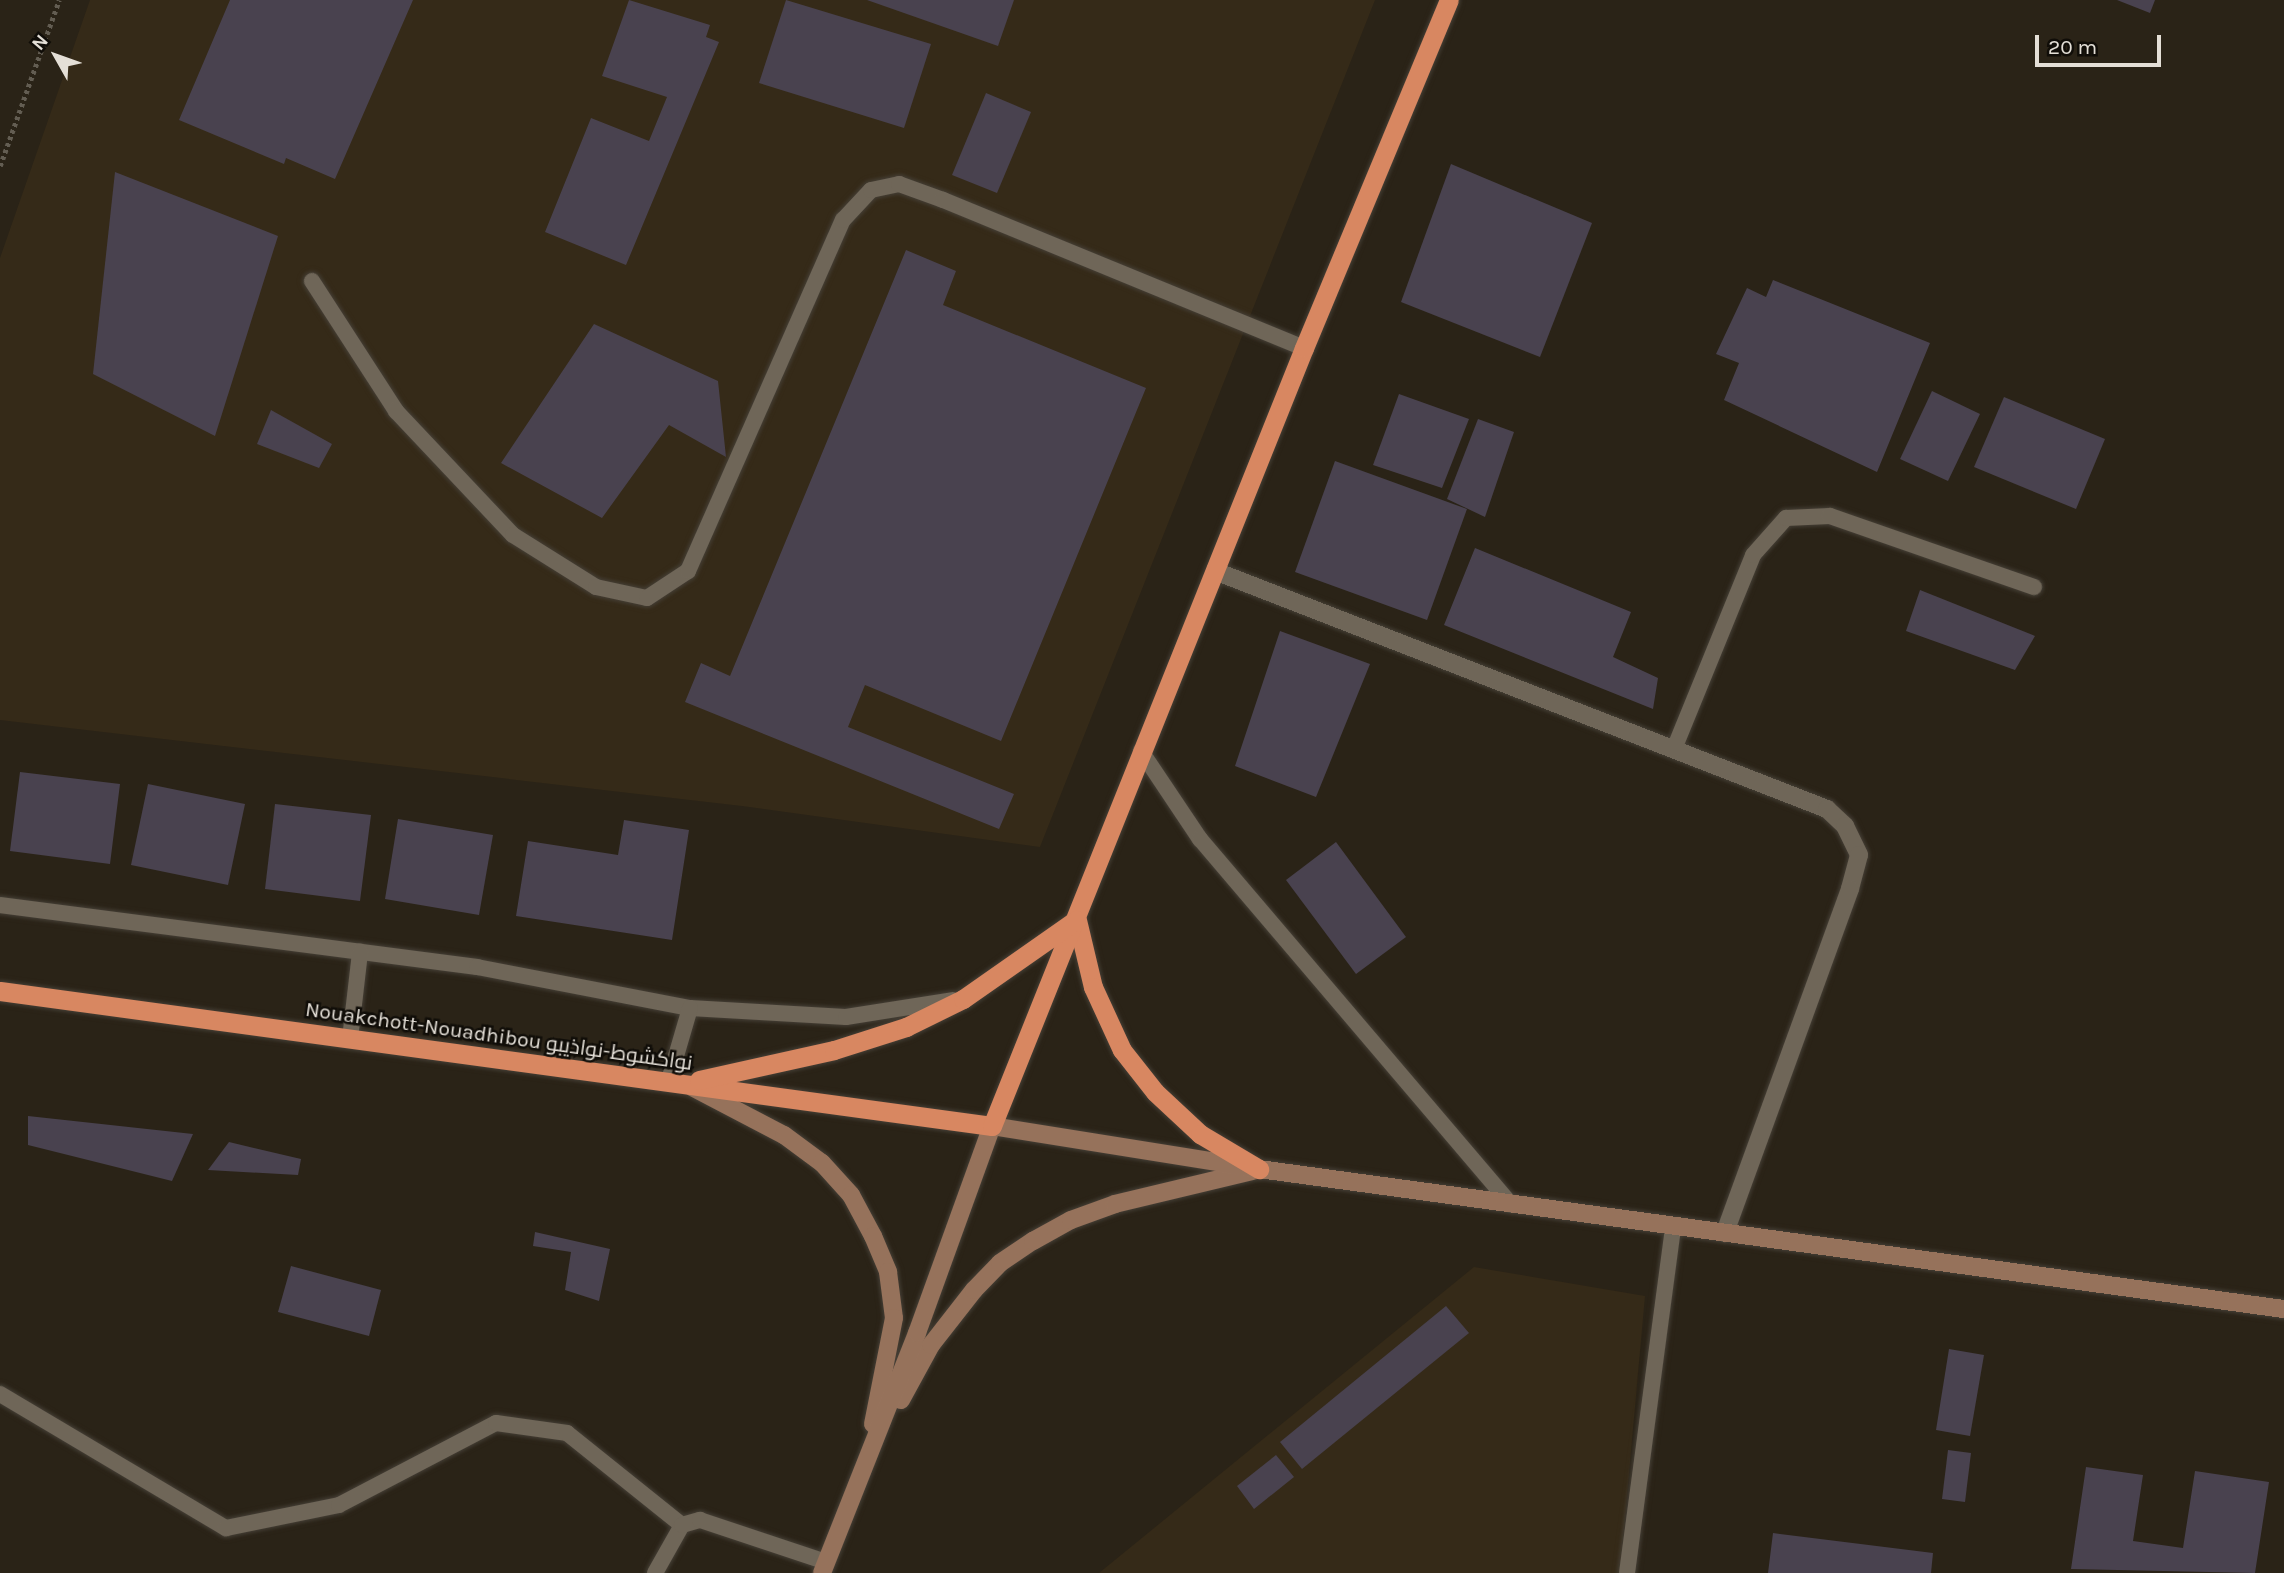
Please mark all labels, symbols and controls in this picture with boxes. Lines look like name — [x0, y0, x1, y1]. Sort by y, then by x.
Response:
north arrow — [21, 21, 91, 91]
scale bar — [2039, 21, 2165, 65]
text: N — [27, 30, 53, 55]
text: 20 m — [2048, 35, 2097, 59]
street label: Nouakchott-Nouadhibou نواكشوط-نواذيبو — [304, 996, 694, 1076]

